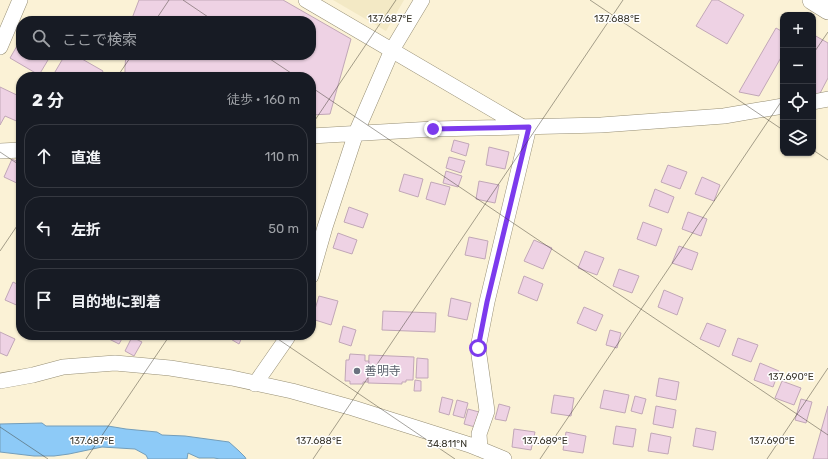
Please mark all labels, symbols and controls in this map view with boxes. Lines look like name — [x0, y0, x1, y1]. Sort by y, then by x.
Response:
map controls — [780, 12, 816, 156]
button: + — [780, 12, 816, 48]
text: 137.687°E — [368, 13, 412, 25]
text: 137.688°E — [594, 13, 640, 25]
search box — [16, 16, 316, 60]
icon: search — [30, 27, 52, 49]
text: ここで検索 — [62, 31, 137, 49]
button: − — [780, 48, 816, 84]
button: locate — [780, 84, 816, 120]
text: 2 分 — [32, 90, 64, 110]
text: 徒歩 · 160 m — [227, 92, 300, 107]
route end — [424, 120, 442, 138]
button: layers — [780, 120, 816, 156]
icon: ahead — [33, 145, 55, 167]
text: 直進 — [71, 149, 101, 167]
text: 110 m — [265, 149, 299, 164]
icon: left — [33, 217, 55, 239]
text: 左折 — [71, 221, 101, 239]
text: 50 m — [268, 221, 299, 236]
icon: arrive — [33, 289, 55, 311]
text: 目的地に到着 — [71, 293, 161, 311]
route start — [469, 339, 487, 357]
place label: 善明寺 — [365, 364, 401, 378]
marker: 善明寺 — [352, 366, 362, 376]
text: 137.690°E — [768, 371, 814, 383]
text: 137.687°E — [70, 435, 114, 447]
text: 137.688°E — [296, 435, 342, 447]
text: 137.689°E — [522, 435, 568, 447]
text: 137.690°E — [749, 435, 795, 447]
text: 34.811°N — [427, 438, 467, 450]

